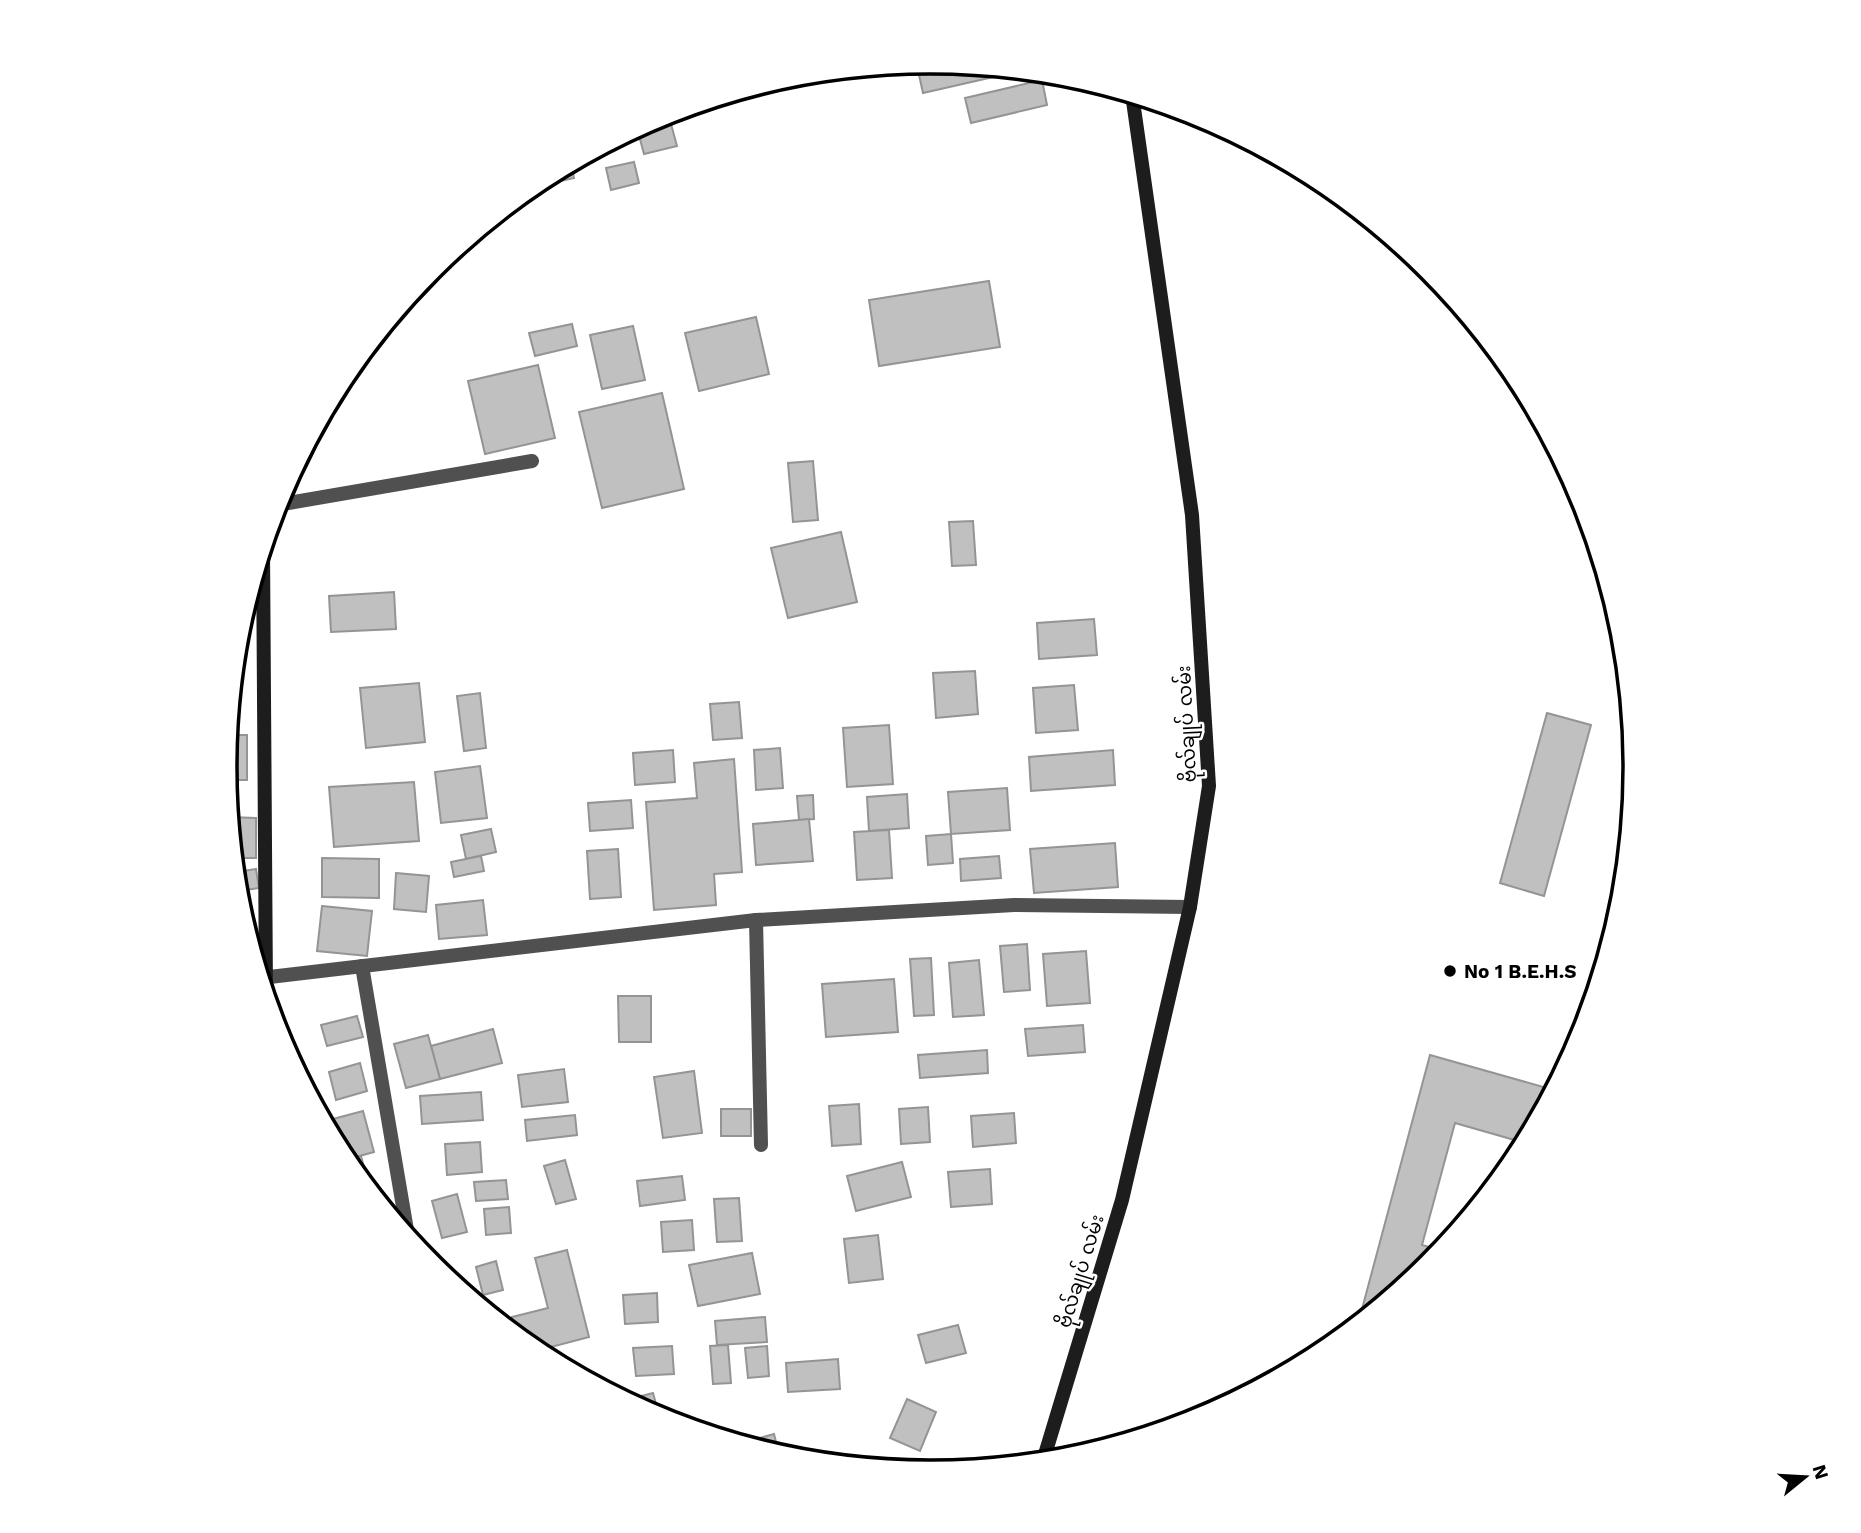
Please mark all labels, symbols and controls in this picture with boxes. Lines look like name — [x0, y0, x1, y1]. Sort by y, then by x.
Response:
street label: ဗိုလ်ချုပ် လမ်း — [1169, 665, 1206, 783]
place label: No 1 B.E.H.S — [1464, 960, 1577, 983]
marker: No 1 B.E.H.S — [1442, 963, 1458, 979]
street label: ဗိုလ်ချုပ် လမ်း — [1049, 1211, 1113, 1332]
north arrow — [1770, 1442, 1840, 1512]
text: N — [1808, 1462, 1834, 1482]

